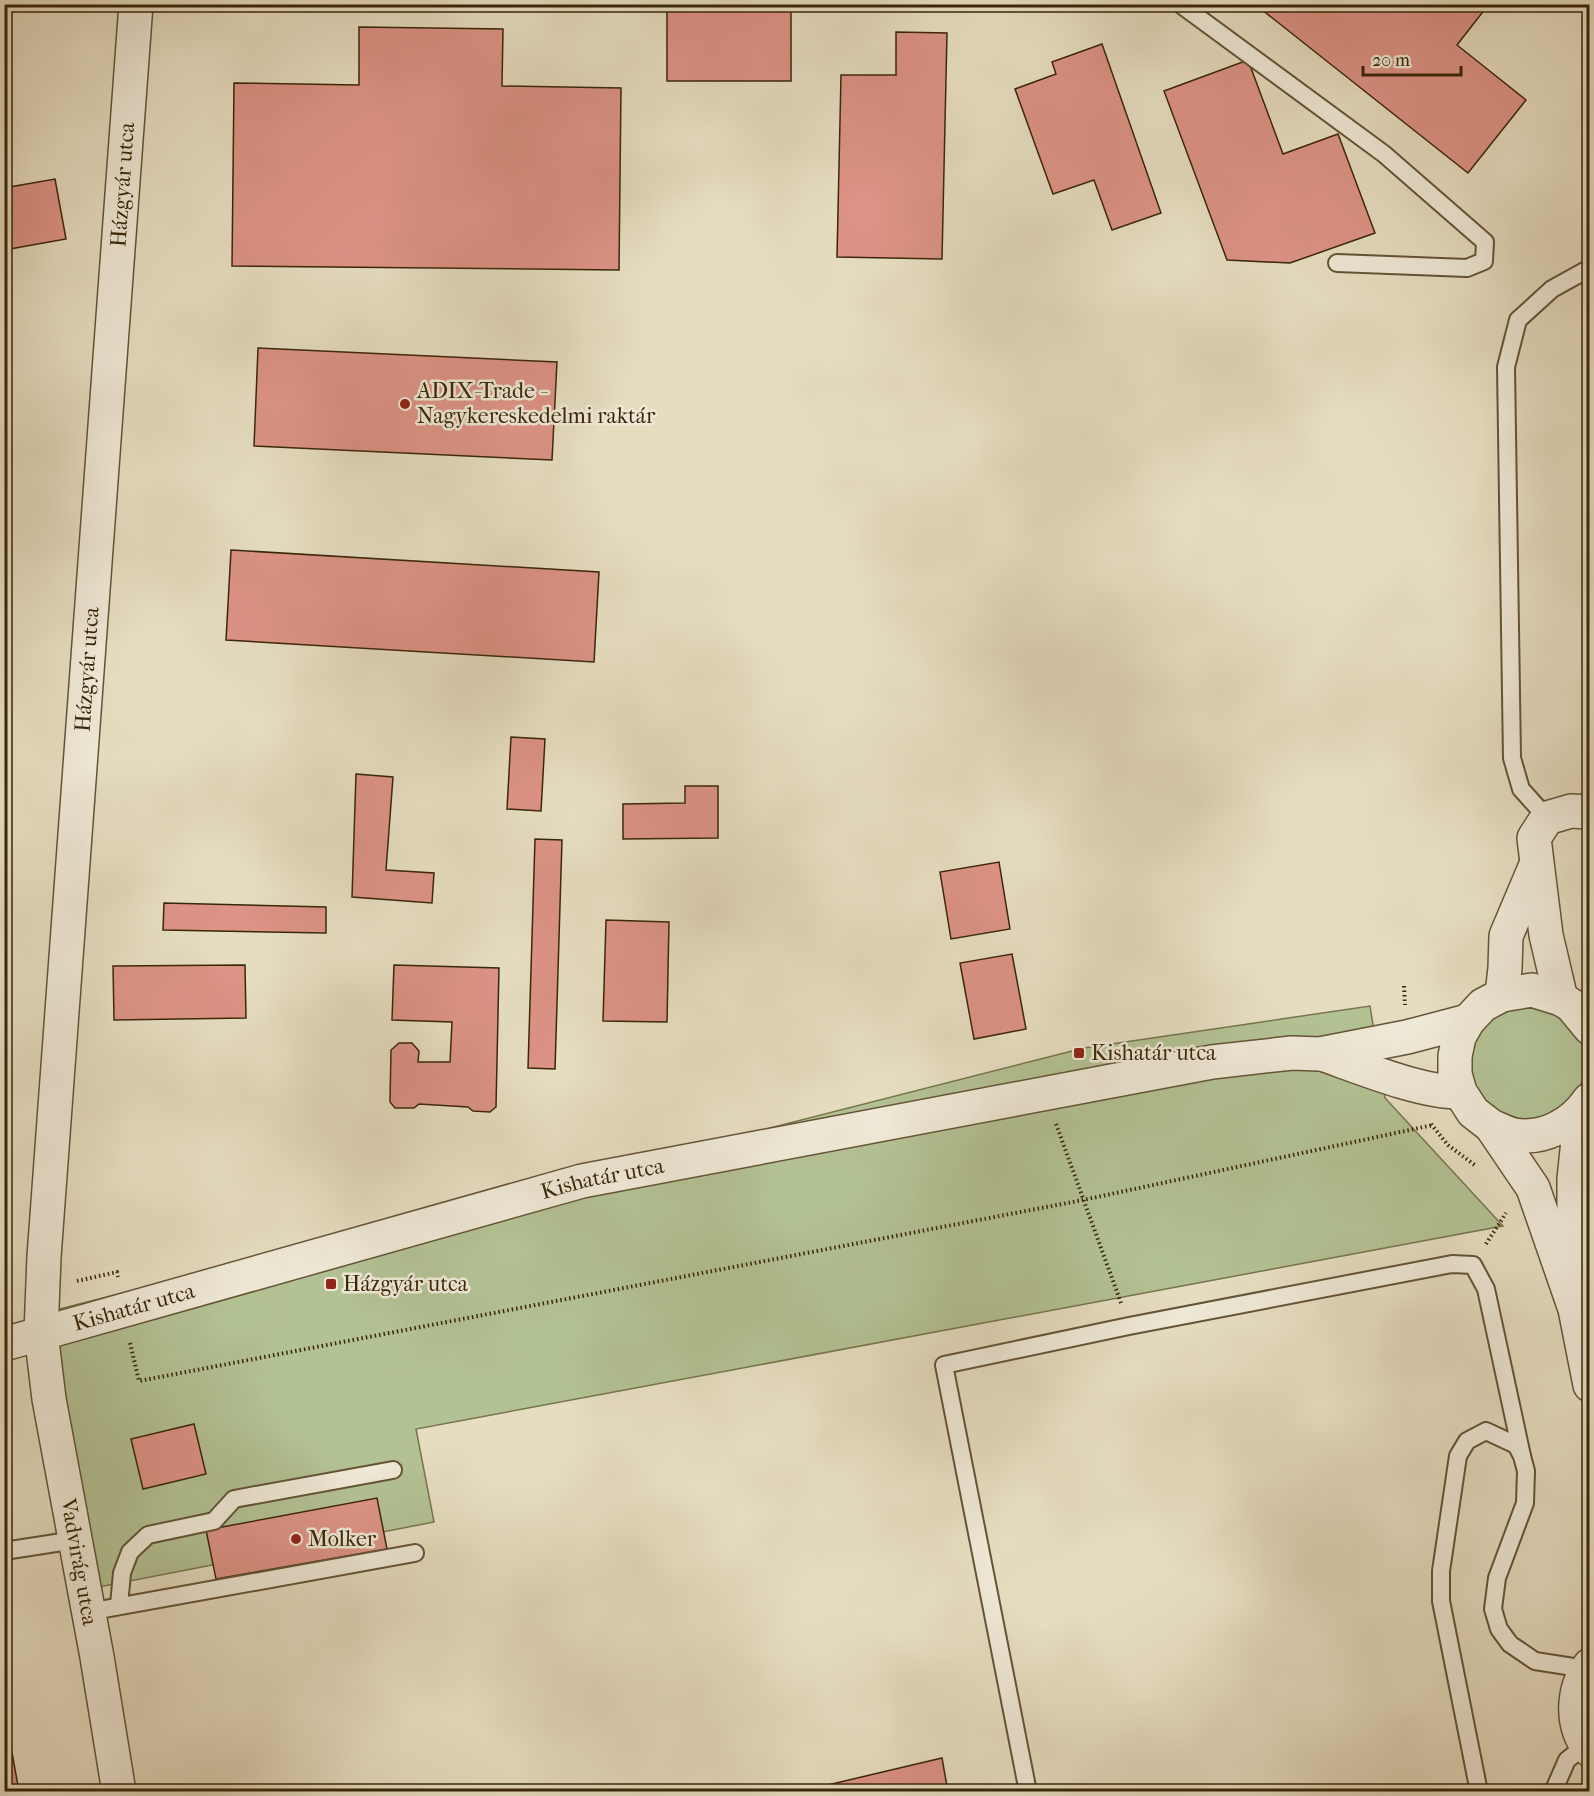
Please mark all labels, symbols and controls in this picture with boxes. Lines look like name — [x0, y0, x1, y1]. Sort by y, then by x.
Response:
scale bar — [1363, 39, 1460, 77]
text: 20 m — [1372, 50, 1410, 71]
street label: Házgyár utca — [105, 121, 140, 248]
place label: ADIX-Trade - Nagykereskedelmi raktár — [416, 378, 656, 429]
marker: ADIX-Trade - Nagykereskedelmi raktár — [398, 397, 412, 411]
street label: Házgyár utca — [70, 605, 105, 733]
place label: Kishatár utca — [1091, 1040, 1217, 1066]
marker: Kishatár utca — [1072, 1046, 1086, 1060]
street label: Kishatár utca — [538, 1153, 667, 1205]
place label: Házgyár utca — [343, 1271, 469, 1297]
marker: Házgyár utca — [324, 1277, 338, 1291]
street label: Kishatár utca — [70, 1278, 199, 1337]
street label: Vadvirág utca — [55, 1495, 103, 1628]
place label: Molker — [308, 1526, 377, 1552]
marker: Molker — [289, 1532, 303, 1546]

